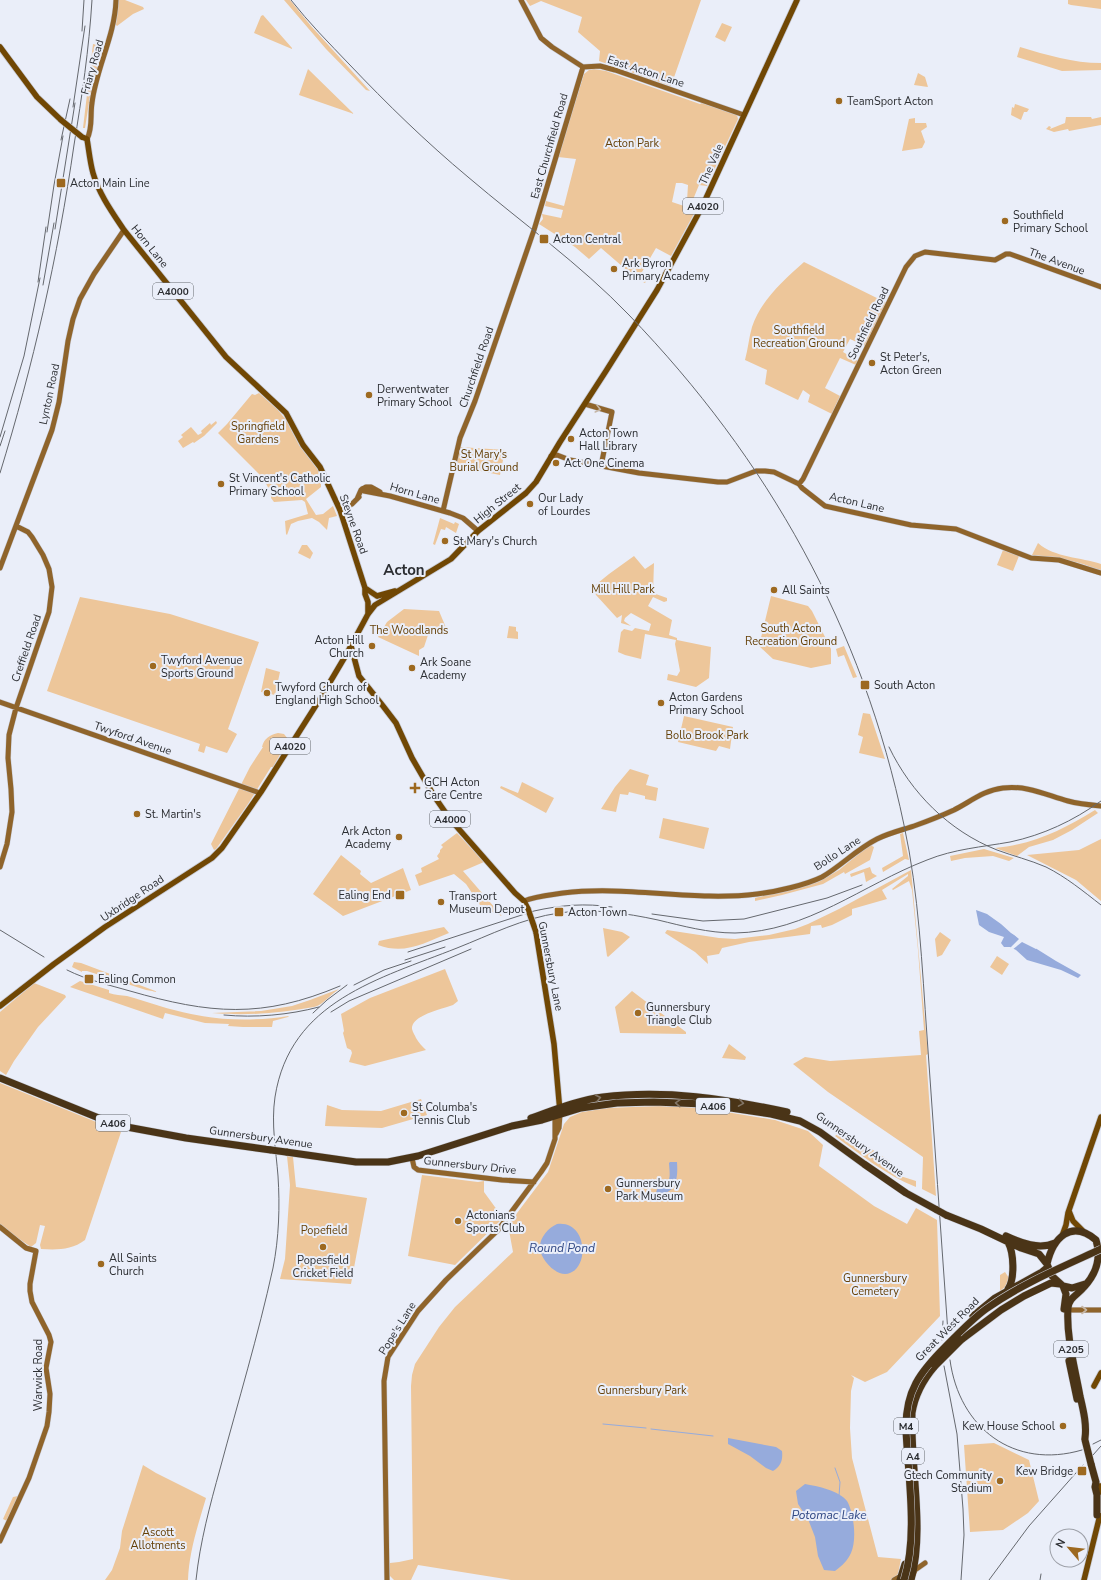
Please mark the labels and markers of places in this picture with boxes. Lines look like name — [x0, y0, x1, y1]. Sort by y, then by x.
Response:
place label: TeamSport Acton — [847, 94, 933, 109]
marker: TeamSport Acton — [834, 96, 844, 106]
place label: Acton Main Line — [70, 176, 150, 191]
marker: Acton Main Line — [55, 177, 67, 189]
place label: Southfield Primary School — [1013, 208, 1089, 236]
marker: Southfield Primary School — [1000, 216, 1010, 226]
place label: Acton Central — [553, 232, 622, 247]
marker: Acton Central — [538, 233, 550, 245]
place label: Ark Byron Primary Academy — [622, 256, 710, 284]
marker: Ark Byron Primary Academy — [609, 264, 619, 274]
place label: St Peter's, Acton Green — [880, 350, 942, 378]
marker: St Peter's, Acton Green — [867, 358, 877, 368]
place label: Derwentwater Primary School — [377, 382, 453, 410]
marker: Derwentwater Primary School — [364, 390, 374, 400]
place label: Acton Town Hall Library — [579, 426, 638, 454]
marker: Acton Town Hall Library — [566, 434, 576, 444]
place label: Act One Cinema — [564, 456, 645, 471]
marker: Act One Cinema — [551, 458, 561, 468]
place label: St Vincent's Catholic Primary School — [229, 471, 330, 499]
marker: St Vincent's Catholic Primary School — [216, 479, 226, 489]
place label: Our Lady of Lourdes — [538, 491, 590, 519]
marker: Our Lady of Lourdes — [525, 499, 535, 509]
place label: St Mary's Church — [453, 534, 537, 549]
marker: St Mary's Church — [440, 536, 450, 546]
place label: All Saints — [782, 583, 830, 598]
marker: All Saints — [769, 585, 779, 595]
place label: Acton Hill Church — [315, 633, 365, 661]
marker: Acton Hill Church — [367, 641, 377, 651]
place label: Twyford Avenue Sports Ground — [161, 653, 242, 681]
place label: Ark Soane Academy — [420, 655, 471, 683]
marker: Twyford Avenue Sports Ground — [148, 661, 158, 671]
marker: Ark Soane Academy — [407, 663, 417, 673]
place label: South Acton — [874, 678, 935, 693]
marker: South Acton — [859, 679, 871, 691]
place label: Twyford Church of England High School — [275, 680, 379, 708]
marker: Twyford Church of England High School — [262, 688, 272, 698]
place label: Acton Gardens Primary School — [669, 690, 745, 718]
marker: Acton Gardens Primary School — [656, 698, 666, 708]
place label: GCH Acton Care Centre — [424, 775, 482, 803]
marker: GCH Acton Care Centre — [409, 782, 421, 794]
place label: St. Martin's — [145, 807, 201, 822]
marker: St. Martin's — [132, 809, 142, 819]
place label: Ark Acton Academy — [341, 824, 391, 852]
marker: Ark Acton Academy — [394, 832, 404, 842]
place label: Ealing End — [338, 888, 391, 903]
marker: Ealing End — [394, 889, 406, 901]
place label: Transport Museum Depot — [449, 889, 525, 917]
marker: Transport Museum Depot — [436, 897, 446, 907]
place label: Acton Town — [568, 905, 627, 920]
marker: Acton Town — [553, 906, 565, 918]
place label: Ealing Common — [98, 972, 176, 987]
marker: Ealing Common — [83, 973, 95, 985]
place label: Gunnersbury Triangle Club — [646, 1000, 712, 1028]
marker: Gunnersbury Triangle Club — [633, 1008, 643, 1018]
place label: St Columba's Tennis Club — [412, 1100, 477, 1128]
marker: St Columba's Tennis Club — [399, 1108, 409, 1118]
place label: Gunnersbury Park Museum — [616, 1176, 683, 1204]
marker: Gunnersbury Park Museum — [603, 1184, 613, 1194]
place label: Actonians Sports Club — [466, 1208, 525, 1236]
marker: Actonians Sports Club — [453, 1216, 463, 1226]
marker: Popesfield Cricket Field — [318, 1242, 328, 1252]
place label: All Saints Church — [109, 1251, 157, 1279]
place label: Popesfield Cricket Field — [293, 1253, 353, 1281]
marker: All Saints Church — [96, 1259, 106, 1269]
place label: Kew House School — [962, 1419, 1056, 1434]
marker: Kew House School — [1058, 1421, 1068, 1431]
place label: Kew Bridge — [1016, 1464, 1073, 1479]
marker: Kew Bridge — [1076, 1465, 1088, 1477]
place label: Gtech Community Stadium — [904, 1468, 992, 1496]
marker: Gtech Community Stadium — [995, 1476, 1005, 1486]

